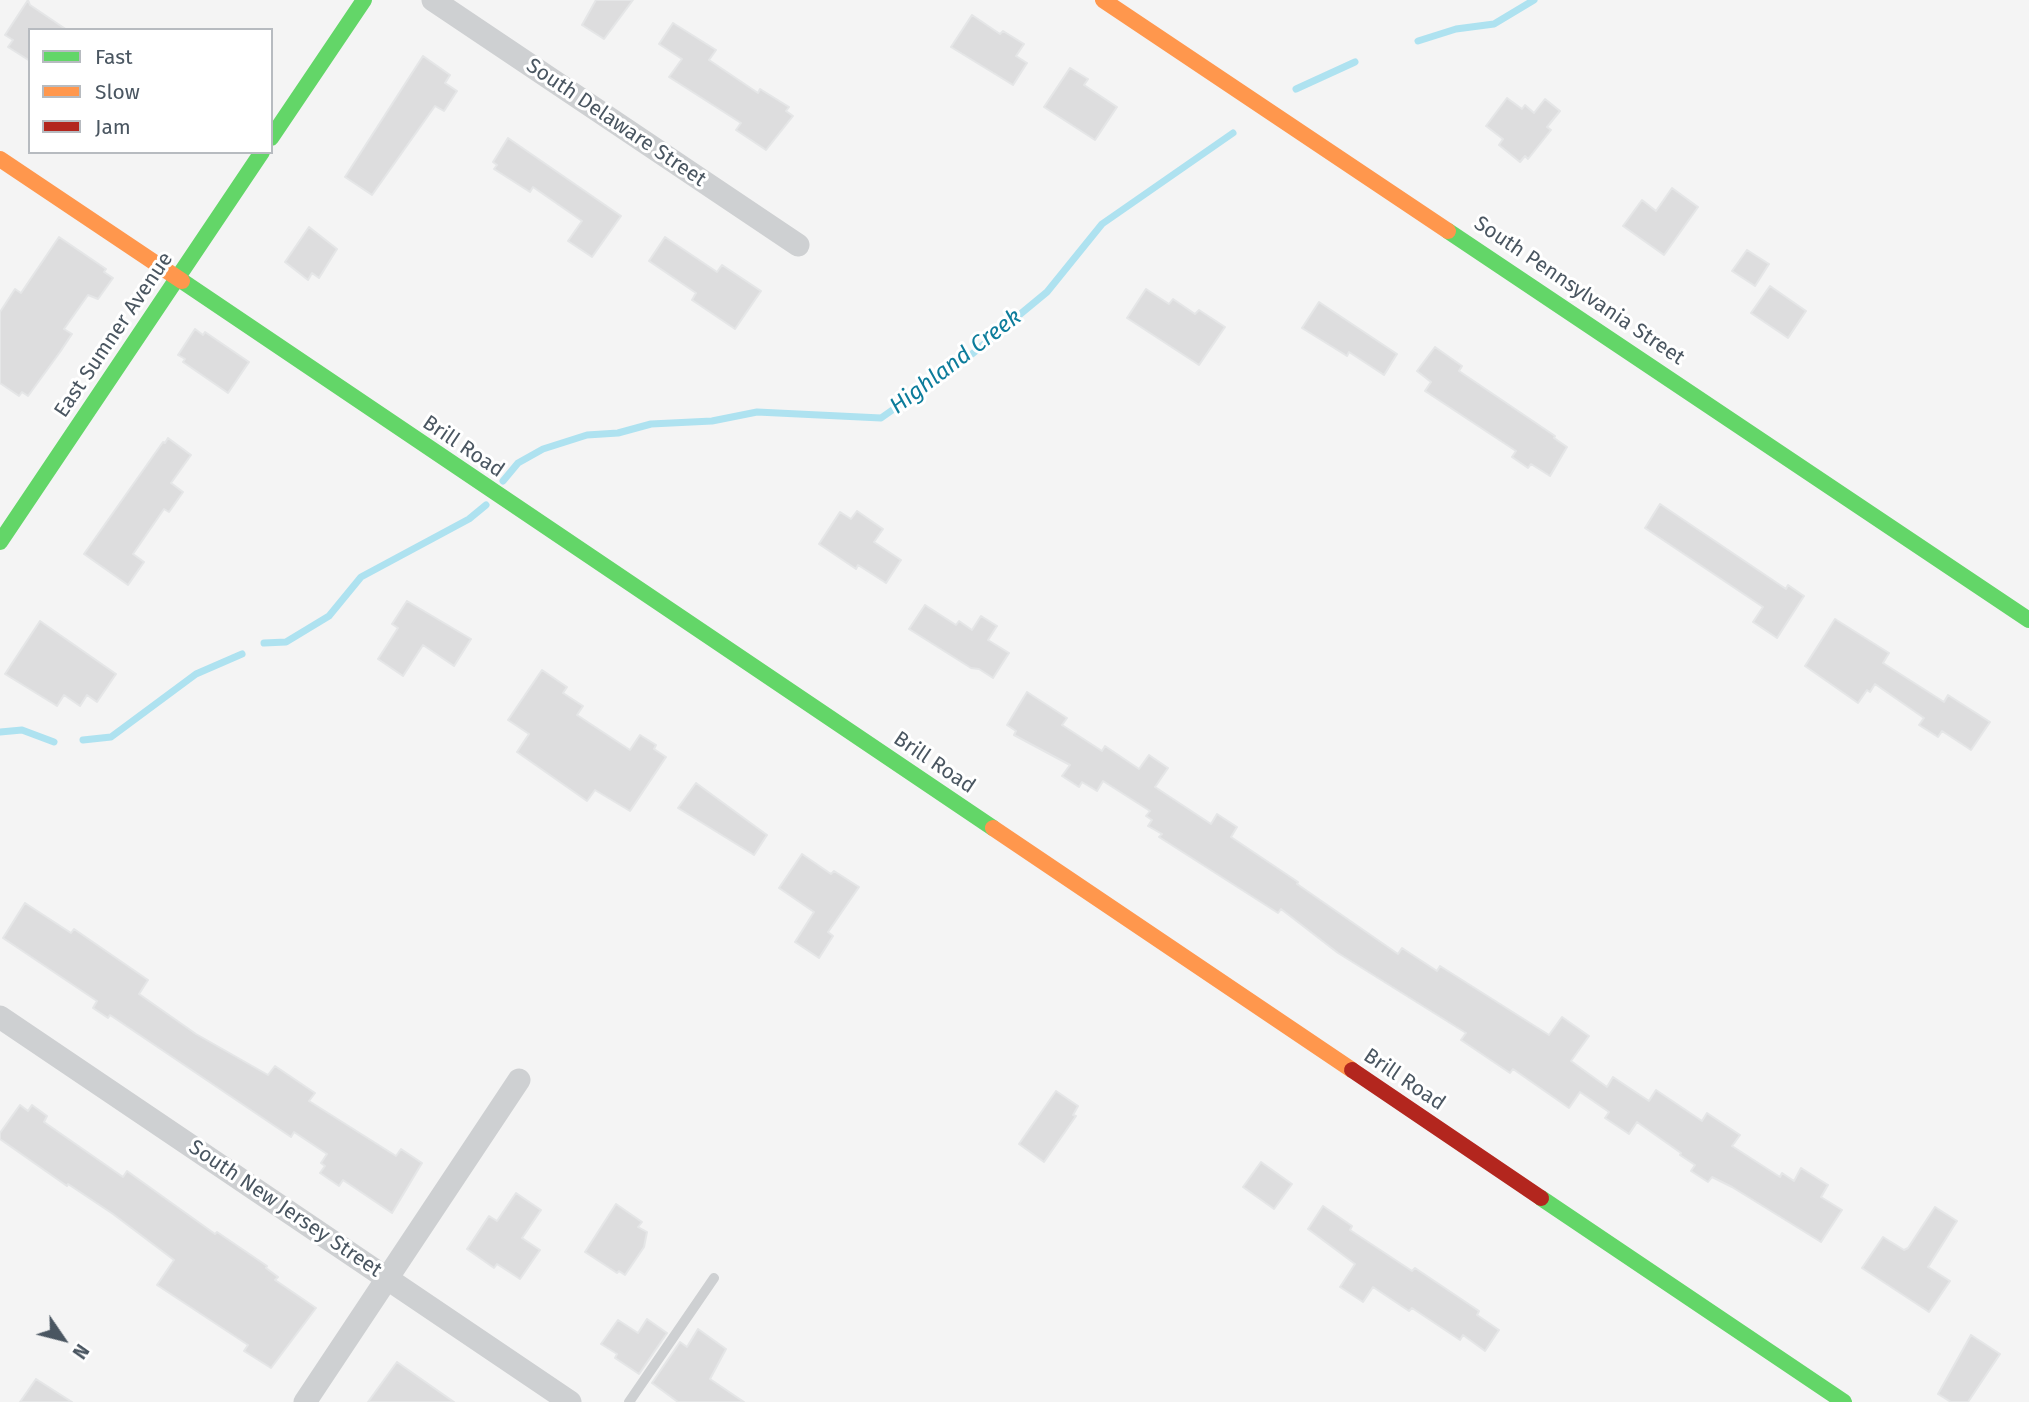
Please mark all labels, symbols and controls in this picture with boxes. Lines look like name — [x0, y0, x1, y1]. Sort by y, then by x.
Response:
legend — [28, 28, 273, 154]
text: Fast — [95, 44, 133, 70]
street label: South Delaware Street — [521, 53, 711, 193]
text: Slow — [95, 79, 140, 105]
text: Jam — [95, 114, 131, 140]
street label: South Pennsylvania Street — [1469, 211, 1689, 371]
street label: East Sumner Avenue — [49, 248, 179, 422]
water label: Highland Creek — [885, 304, 1027, 420]
street label: Brill Road — [417, 411, 509, 483]
street label: Brill Road — [888, 727, 980, 799]
street label: Brill Road — [1358, 1044, 1450, 1116]
street label: South New Jersey Street — [184, 1135, 386, 1283]
north arrow — [28, 1304, 98, 1374]
text: N — [68, 1340, 94, 1363]

